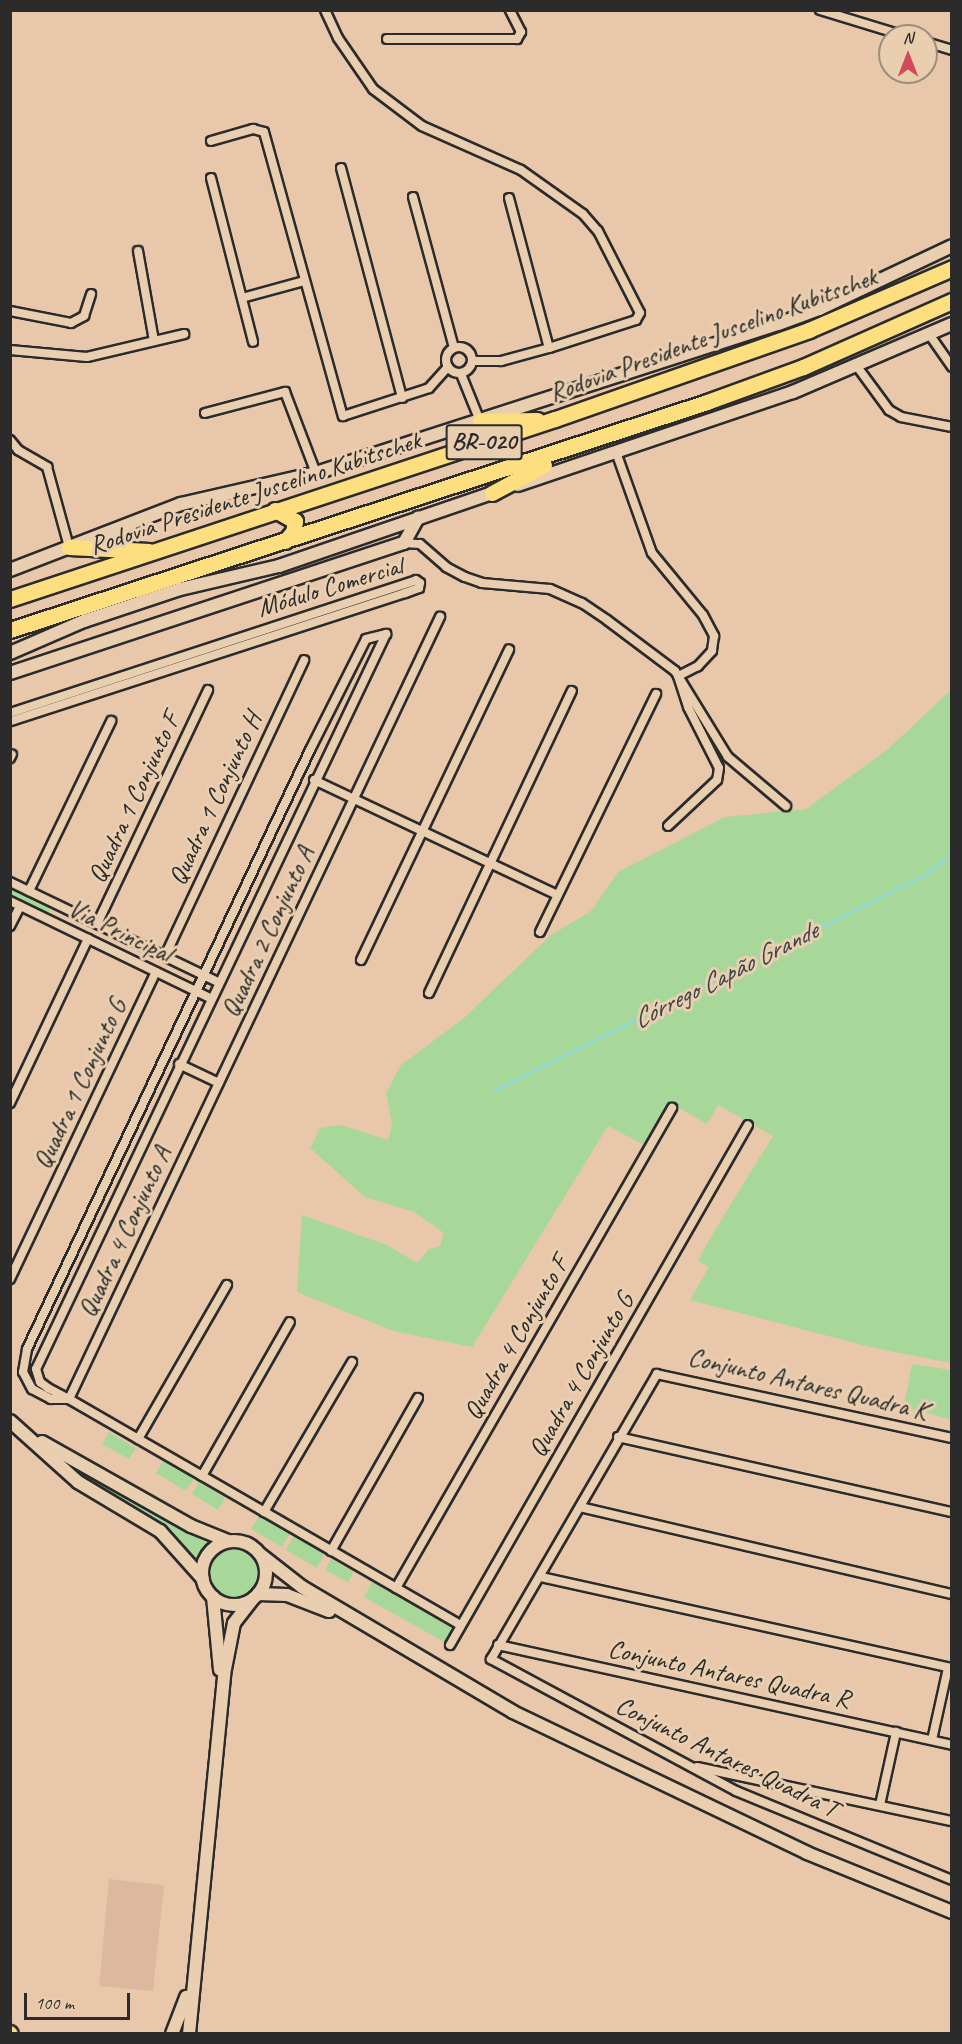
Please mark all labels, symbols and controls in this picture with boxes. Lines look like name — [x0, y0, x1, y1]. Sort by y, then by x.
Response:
north arrow — [878, 24, 938, 84]
text: N — [903, 28, 913, 48]
street label: Rodovia Presidente Juscelino Kubitschek — [546, 262, 880, 408]
road number: BR-020 — [445, 421, 523, 463]
street label: Rodovia Presidente Juscelino Kubitschek — [87, 425, 423, 561]
street label: Módulo Comercial — [253, 550, 407, 624]
street label: Quadra 1 Conjunto F — [81, 708, 187, 888]
street label: Quadra 1 Conjunto H — [162, 708, 268, 890]
street label: Quadra 2 Conjunto A — [215, 842, 321, 1022]
street label: Via Principal — [63, 892, 177, 970]
water label: Córrego Capão Grande — [626, 914, 824, 1036]
street label: Quadra 1 Conjunto G — [27, 994, 133, 1174]
street label: Quadra 4 Conjunto A — [72, 1142, 178, 1322]
street label: Quadra 4 Conjunto F — [457, 1251, 575, 1425]
street label: Quadra 4 Conjunto G — [521, 1287, 641, 1463]
street label: Conjunto Antares Quadra K — [686, 1341, 930, 1427]
street label: Conjunto Antares Quadra R — [606, 1633, 852, 1715]
street label: Conjunto Antares Quadra T — [611, 1690, 843, 1824]
scale bar — [27, 1981, 134, 2019]
text: 100 m — [35, 1992, 74, 2014]

